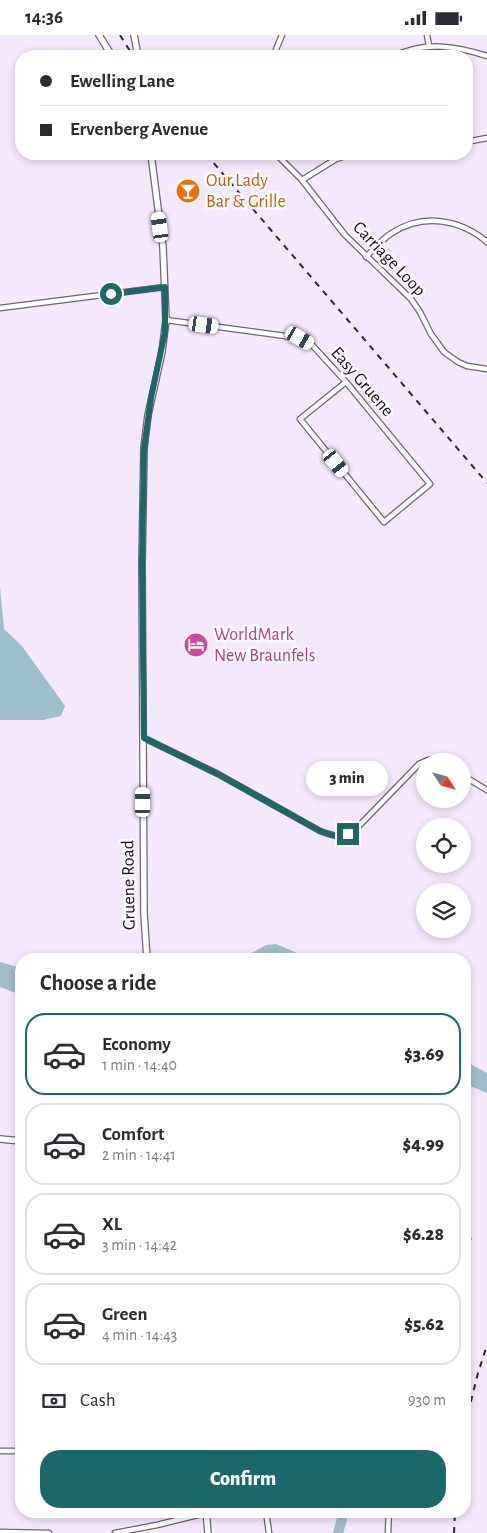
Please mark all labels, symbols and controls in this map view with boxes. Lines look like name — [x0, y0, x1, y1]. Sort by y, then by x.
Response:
text: 14:36 — [25, 8, 63, 27]
text: Ewelling Lane — [70, 72, 175, 91]
text: Ervenberg Avenue — [70, 120, 208, 139]
place label: Our Lady Bar & Grille — [206, 172, 286, 211]
bar icon: Our Lady Bar & Grille — [175, 178, 201, 204]
car — [150, 211, 169, 243]
street label: Carriage Loop — [349, 218, 429, 300]
route start — [100, 283, 122, 305]
car — [188, 315, 219, 335]
car — [283, 324, 316, 352]
street label: Easy Gruene — [327, 344, 397, 420]
car — [320, 447, 351, 479]
place label: WorldMark New Braunfels — [214, 626, 315, 665]
hotel icon: WorldMark New Braunfels — [183, 632, 209, 658]
north arrow — [416, 753, 471, 807]
map controls — [416, 753, 471, 938]
callout: 3 min — [307, 761, 389, 797]
text: 3 min — [329, 770, 365, 786]
car — [135, 787, 150, 817]
button: locate — [416, 818, 471, 873]
route end — [337, 823, 359, 845]
street label: Gruene Road — [119, 840, 139, 930]
button: layers — [416, 883, 471, 938]
text: Choose a ride — [40, 972, 156, 994]
icon: car — [42, 1032, 87, 1077]
text: Economy — [102, 1035, 171, 1054]
text: $3.69 — [404, 1045, 444, 1064]
text: 1 min · 14:40 — [102, 1057, 177, 1073]
icon: car — [42, 1122, 87, 1167]
text: Comfort — [102, 1125, 164, 1144]
text: $4.99 — [403, 1135, 444, 1154]
text: 2 min · 14:41 — [102, 1147, 176, 1163]
icon: car — [42, 1212, 87, 1257]
text: XL — [102, 1215, 122, 1234]
text: $6.28 — [403, 1225, 444, 1244]
text: 3 min · 14:42 — [102, 1237, 177, 1253]
icon: car — [42, 1302, 87, 1347]
text: Green — [102, 1305, 148, 1324]
text: $5.62 — [404, 1315, 444, 1334]
text: 4 min · 14:43 — [102, 1327, 177, 1343]
icon: cash — [40, 1387, 68, 1415]
text: Cash — [80, 1391, 116, 1410]
text: 930 m — [408, 1392, 446, 1408]
button: Confirm — [40, 1450, 446, 1508]

